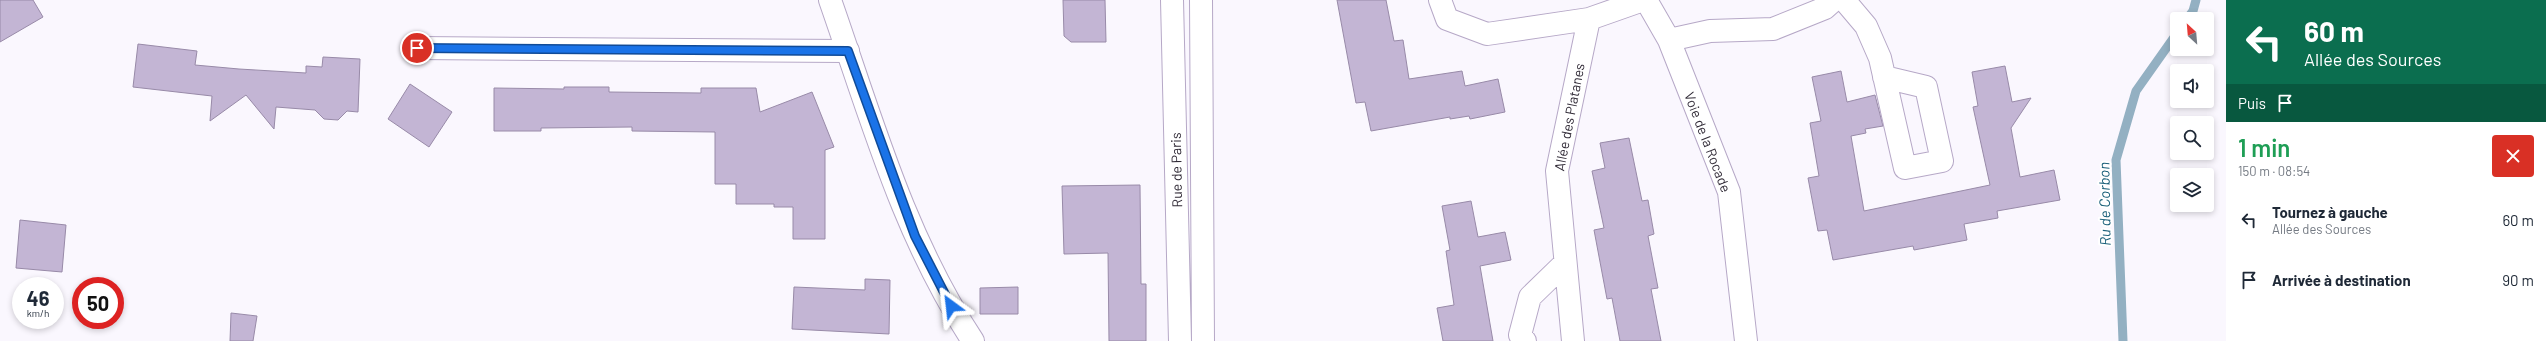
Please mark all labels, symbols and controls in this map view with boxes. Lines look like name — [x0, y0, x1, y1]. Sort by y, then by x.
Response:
north arrow — [2170, 12, 2214, 56]
map controls — [2170, 12, 2214, 212]
text: 60 m — [2304, 14, 2364, 48]
icon: left — [2238, 16, 2290, 68]
pin — [400, 31, 434, 65]
icon: arrive — [406, 37, 428, 59]
text: Allée des Sources — [2304, 48, 2441, 70]
street label: Allée des Platanes — [1550, 61, 1588, 172]
button: sound — [2170, 64, 2214, 108]
street label: Voie de la Rocade — [1681, 90, 1735, 194]
icon: arrive — [2274, 92, 2296, 114]
text: Puis — [2238, 94, 2266, 112]
button: search — [2170, 116, 2214, 160]
street label: Rue de Paris — [1167, 132, 1185, 208]
text: 1 min — [2238, 133, 2290, 162]
button: close — [2492, 135, 2534, 177]
water label: Ru de Corbon — [2094, 162, 2114, 246]
text: 150 m · 08:54 — [2238, 163, 2310, 179]
button: layers — [2170, 168, 2214, 212]
text: Tournez à gauche — [2272, 203, 2388, 221]
icon: left — [2238, 209, 2260, 231]
text: 60 m — [2502, 211, 2534, 229]
text: Allée des Sources — [2272, 221, 2371, 237]
icon: arrive — [2238, 269, 2260, 291]
text: Arrivée à destination — [2272, 271, 2411, 289]
text: 90 m — [2502, 271, 2534, 289]
speed limit sign: 50 — [72, 277, 124, 329]
position arrow — [930, 285, 972, 327]
text: 46 — [27, 286, 49, 310]
text: km/h — [27, 307, 49, 319]

